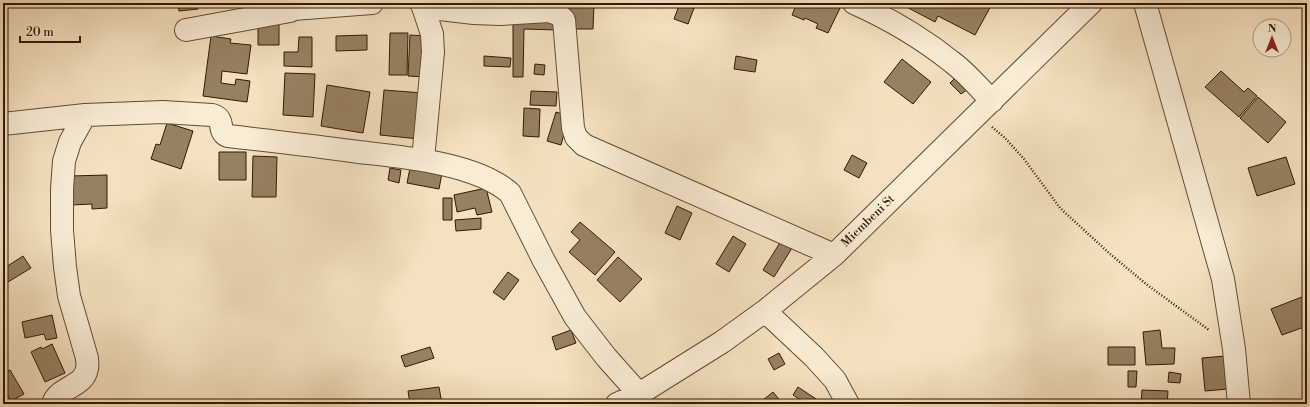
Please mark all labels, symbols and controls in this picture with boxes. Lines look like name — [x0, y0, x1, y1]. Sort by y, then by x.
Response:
scale bar — [20, 18, 80, 44]
north arrow — [1252, 18, 1292, 58]
text: N — [1268, 22, 1277, 36]
text: 20 m — [26, 25, 54, 40]
street label: Miembeni St — [838, 191, 898, 250]

